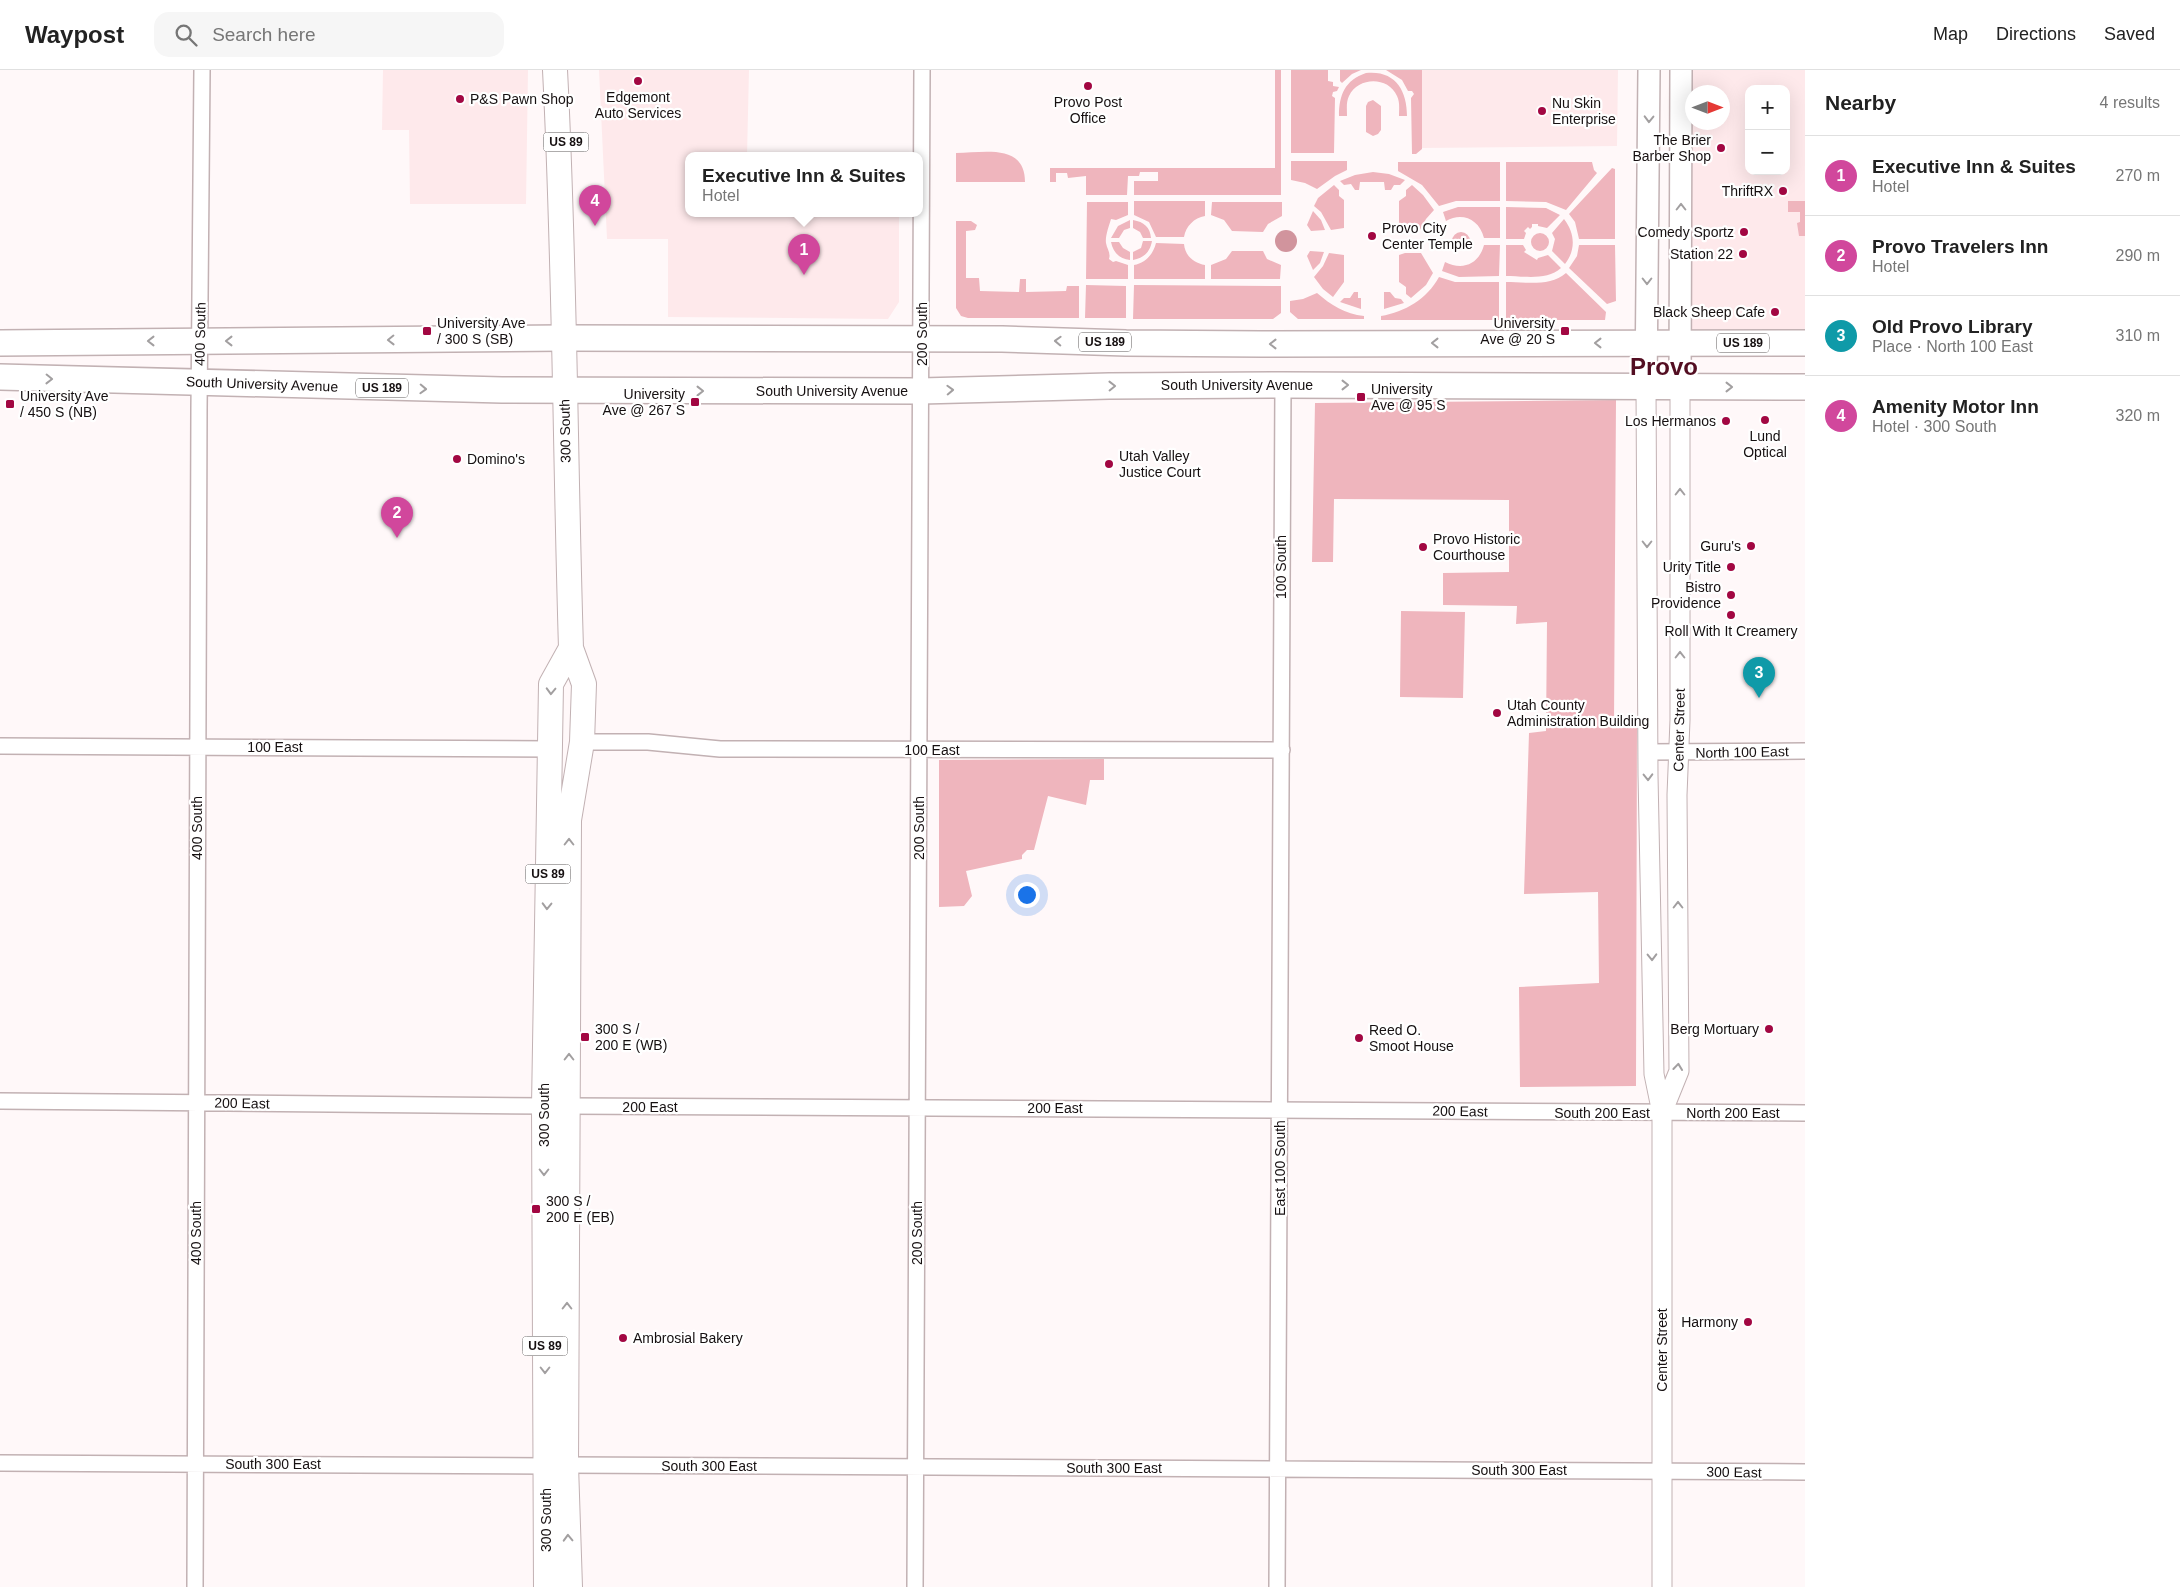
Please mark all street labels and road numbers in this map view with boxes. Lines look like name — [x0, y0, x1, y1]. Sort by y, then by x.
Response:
road number: US 89 — [544, 132, 588, 152]
street label: 400 South — [191, 302, 209, 366]
street label: 200 South — [914, 302, 930, 366]
road number: US 189 — [1079, 332, 1131, 352]
road number: US 189 — [1717, 334, 1769, 352]
street label: South University Avenue — [186, 373, 339, 395]
street label: South University Avenue — [1161, 377, 1313, 393]
road number: US 189 — [356, 378, 408, 398]
street label: South University Avenue — [756, 383, 908, 399]
street label: 300 South — [556, 399, 574, 463]
street label: 100 South — [1273, 535, 1289, 599]
street label: Center Street — [1670, 688, 1688, 772]
street label: 100 East — [247, 739, 303, 755]
street label: 100 East — [904, 742, 960, 758]
street label: North 100 East — [1695, 743, 1789, 761]
street label: 400 South — [189, 796, 205, 860]
street label: 200 South — [911, 796, 927, 860]
road number: US 89 — [526, 864, 570, 884]
street label: 300 South — [536, 1083, 552, 1147]
street label: 200 East — [214, 1095, 270, 1111]
street label: 200 East — [622, 1099, 678, 1115]
street label: 200 East — [1027, 1100, 1083, 1116]
street label: 200 East — [1432, 1103, 1488, 1119]
street label: South 200 East — [1554, 1105, 1650, 1121]
street label: North 200 East — [1686, 1105, 1780, 1121]
street label: East 100 South — [1272, 1120, 1288, 1216]
street label: 400 South — [188, 1201, 204, 1265]
street label: 200 South — [909, 1201, 925, 1265]
street label: Center Street — [1654, 1308, 1670, 1392]
road number: US 89 — [522, 1336, 568, 1355]
street label: South 300 East — [225, 1456, 321, 1472]
street label: South 300 East — [661, 1458, 757, 1474]
street label: South 300 East — [1066, 1460, 1162, 1476]
street label: South 300 East — [1471, 1462, 1567, 1478]
street label: 300 East — [1706, 1464, 1762, 1480]
street label: 300 South — [538, 1488, 554, 1552]

